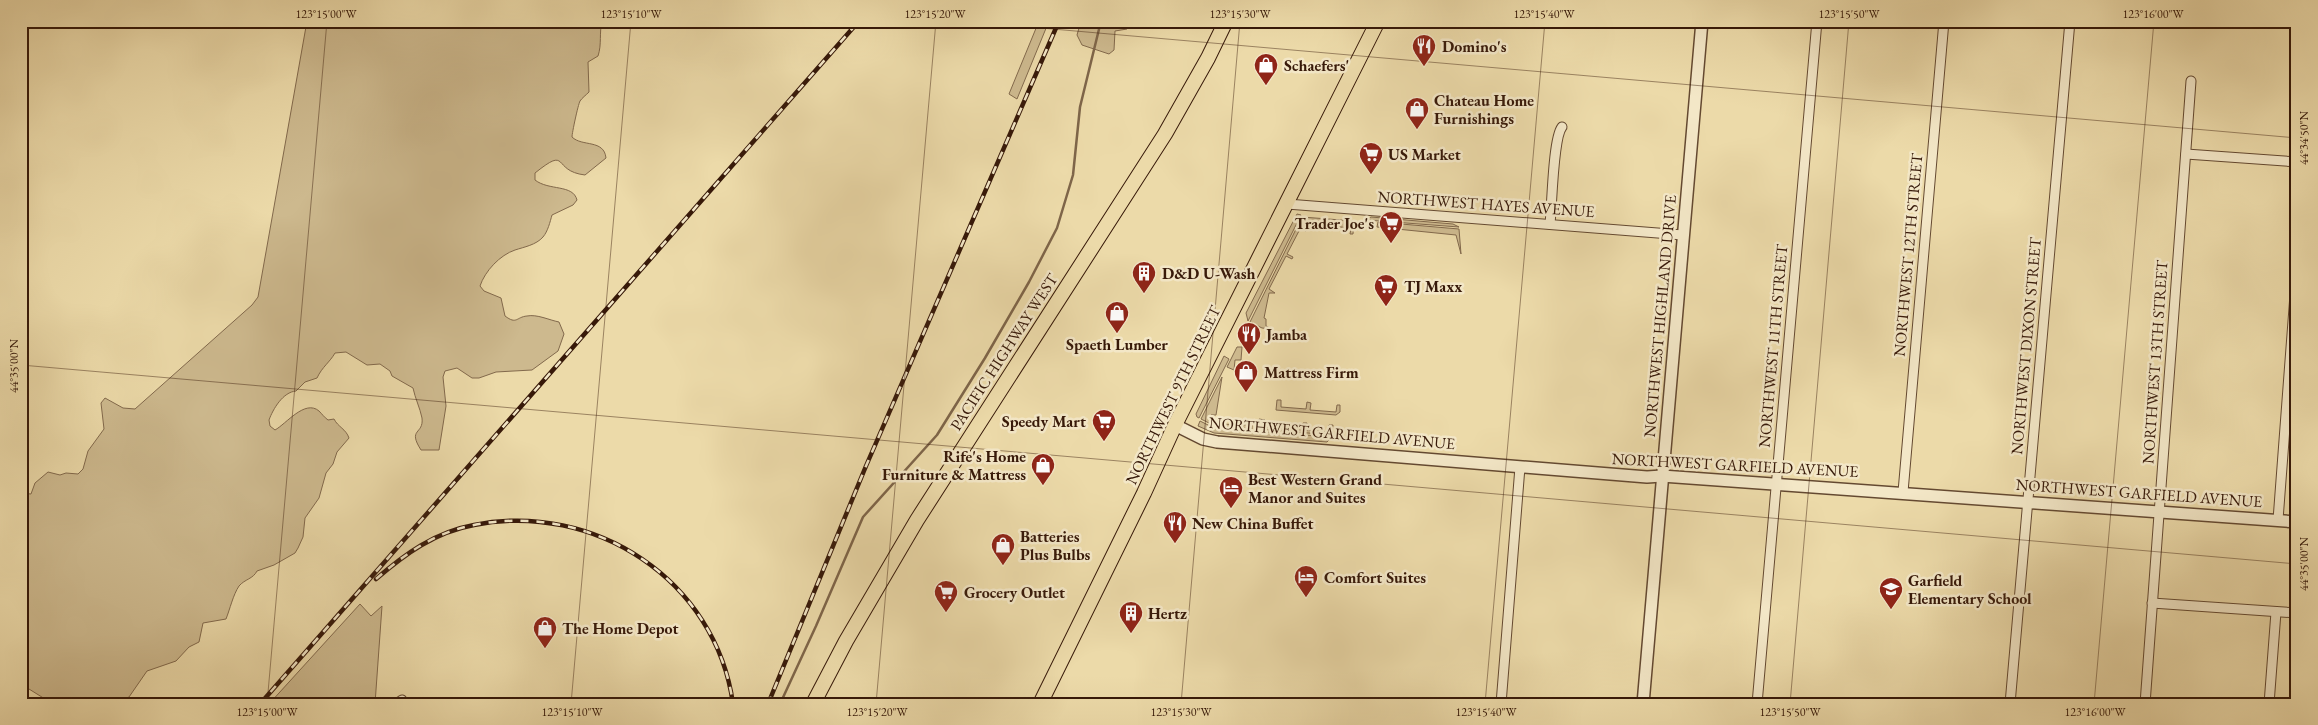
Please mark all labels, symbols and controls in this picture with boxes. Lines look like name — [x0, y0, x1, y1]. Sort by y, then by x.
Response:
text: 123°15'00"W — [295, 6, 358, 22]
text: 123°15'10"W — [600, 6, 663, 22]
text: 123°15'20"W — [904, 6, 967, 22]
text: 123°15'30"W — [1209, 6, 1272, 22]
text: 123°15'40"W — [1513, 6, 1576, 22]
text: 123°15'50"W — [1818, 6, 1881, 22]
text: 123°16'00"W — [2122, 6, 2185, 22]
restaurant icon: Domino's — [1411, 33, 1437, 67]
place label: Domino's — [1442, 36, 1507, 57]
shop icon: Schaefers' — [1253, 52, 1279, 86]
place label: Schaefers' — [1284, 55, 1349, 76]
place label: Chateau Home Furnishings — [1434, 90, 1534, 129]
shop icon: Chateau Home Furnishings — [1404, 96, 1430, 130]
text: 44°34'50"N — [2296, 111, 2312, 165]
supermarket icon: US Market — [1358, 141, 1384, 175]
place label: US Market — [1388, 144, 1461, 165]
street label: NORTHWEST 12TH STREET — [1889, 152, 1927, 358]
street label: NORTHWEST HAYES AVENUE — [1377, 186, 1595, 222]
street label: NORTHWEST HIGHLAND DRIVE — [1639, 194, 1681, 438]
supermarket icon: Trader Joe's — [1378, 210, 1404, 244]
place label: Trader Joe's — [1295, 213, 1374, 234]
street label: NORTHWEST DIXON STREET — [2006, 236, 2046, 456]
street label: NORTHWEST 11TH STREET — [1754, 243, 1792, 449]
street label: NORTHWEST 13TH STREET — [2137, 259, 2173, 464]
building icon: D&D U-Wash — [1131, 260, 1157, 294]
place label: D&D U-Wash — [1162, 263, 1255, 284]
street label: PACIFIC HIGHWAY WEST — [945, 269, 1063, 434]
supermarket icon: TJ Maxx — [1373, 273, 1399, 307]
place label: TJ Maxx — [1404, 276, 1462, 297]
shop icon: Spaeth Lumber — [1104, 300, 1130, 334]
street label: NORTHWEST 9TH STREET — [1121, 302, 1226, 488]
restaurant icon: Jamba — [1236, 321, 1262, 355]
place label: Jamba — [1264, 324, 1308, 345]
place label: Spaeth Lumber — [1066, 334, 1168, 355]
text: 44°35'00"N — [6, 339, 22, 393]
shop icon: Mattress Firm — [1233, 359, 1259, 393]
place label: Mattress Firm — [1264, 362, 1359, 383]
supermarket icon: Speedy Mart — [1091, 408, 1117, 442]
place label: Speedy Mart — [1002, 411, 1086, 432]
street label: NORTHWEST GARFIELD AVENUE — [1208, 412, 1456, 454]
place label: Rife's Home Furniture & Mattress — [882, 446, 1026, 485]
street label: NORTHWEST GARFIELD AVENUE — [1611, 448, 1859, 482]
shop icon: Rife's Home Furniture & Mattress — [1030, 452, 1056, 486]
place label: Best Western Grand Manor and Suites — [1248, 469, 1382, 508]
street label: NORTHWEST GARFIELD AVENUE — [2015, 474, 2263, 512]
hotel icon: Best Western Grand Manor and Suites — [1218, 475, 1244, 509]
restaurant icon: New China Buffet — [1162, 510, 1188, 544]
place label: New China Buffet — [1192, 513, 1313, 534]
place label: Batteries Plus Bulbs — [1020, 526, 1091, 565]
shop icon: Batteries Plus Bulbs — [990, 532, 1016, 566]
text: 44°35'00"N — [2296, 537, 2312, 591]
hotel icon: Comfort Suites — [1293, 564, 1319, 598]
place label: Comfort Suites — [1324, 567, 1426, 588]
place label: Garfield Elementary School — [1908, 570, 2032, 609]
school or university icon: Garfield Elementary School — [1878, 576, 1904, 610]
supermarket icon: Grocery Outlet — [933, 579, 959, 613]
place label: Grocery Outlet — [964, 582, 1065, 603]
building icon: Hertz — [1118, 600, 1144, 634]
place label: Hertz — [1148, 603, 1187, 624]
shop icon: The Home Depot — [532, 615, 558, 649]
place label: The Home Depot — [562, 618, 678, 639]
text: 123°15'00"W — [236, 704, 299, 720]
text: 123°15'10"W — [541, 704, 604, 720]
text: 123°15'20"W — [846, 704, 909, 720]
text: 123°15'30"W — [1150, 704, 1213, 720]
text: 123°15'40"W — [1455, 704, 1518, 720]
text: 123°15'50"W — [1759, 704, 1822, 720]
text: 123°16'00"W — [2064, 704, 2127, 720]

